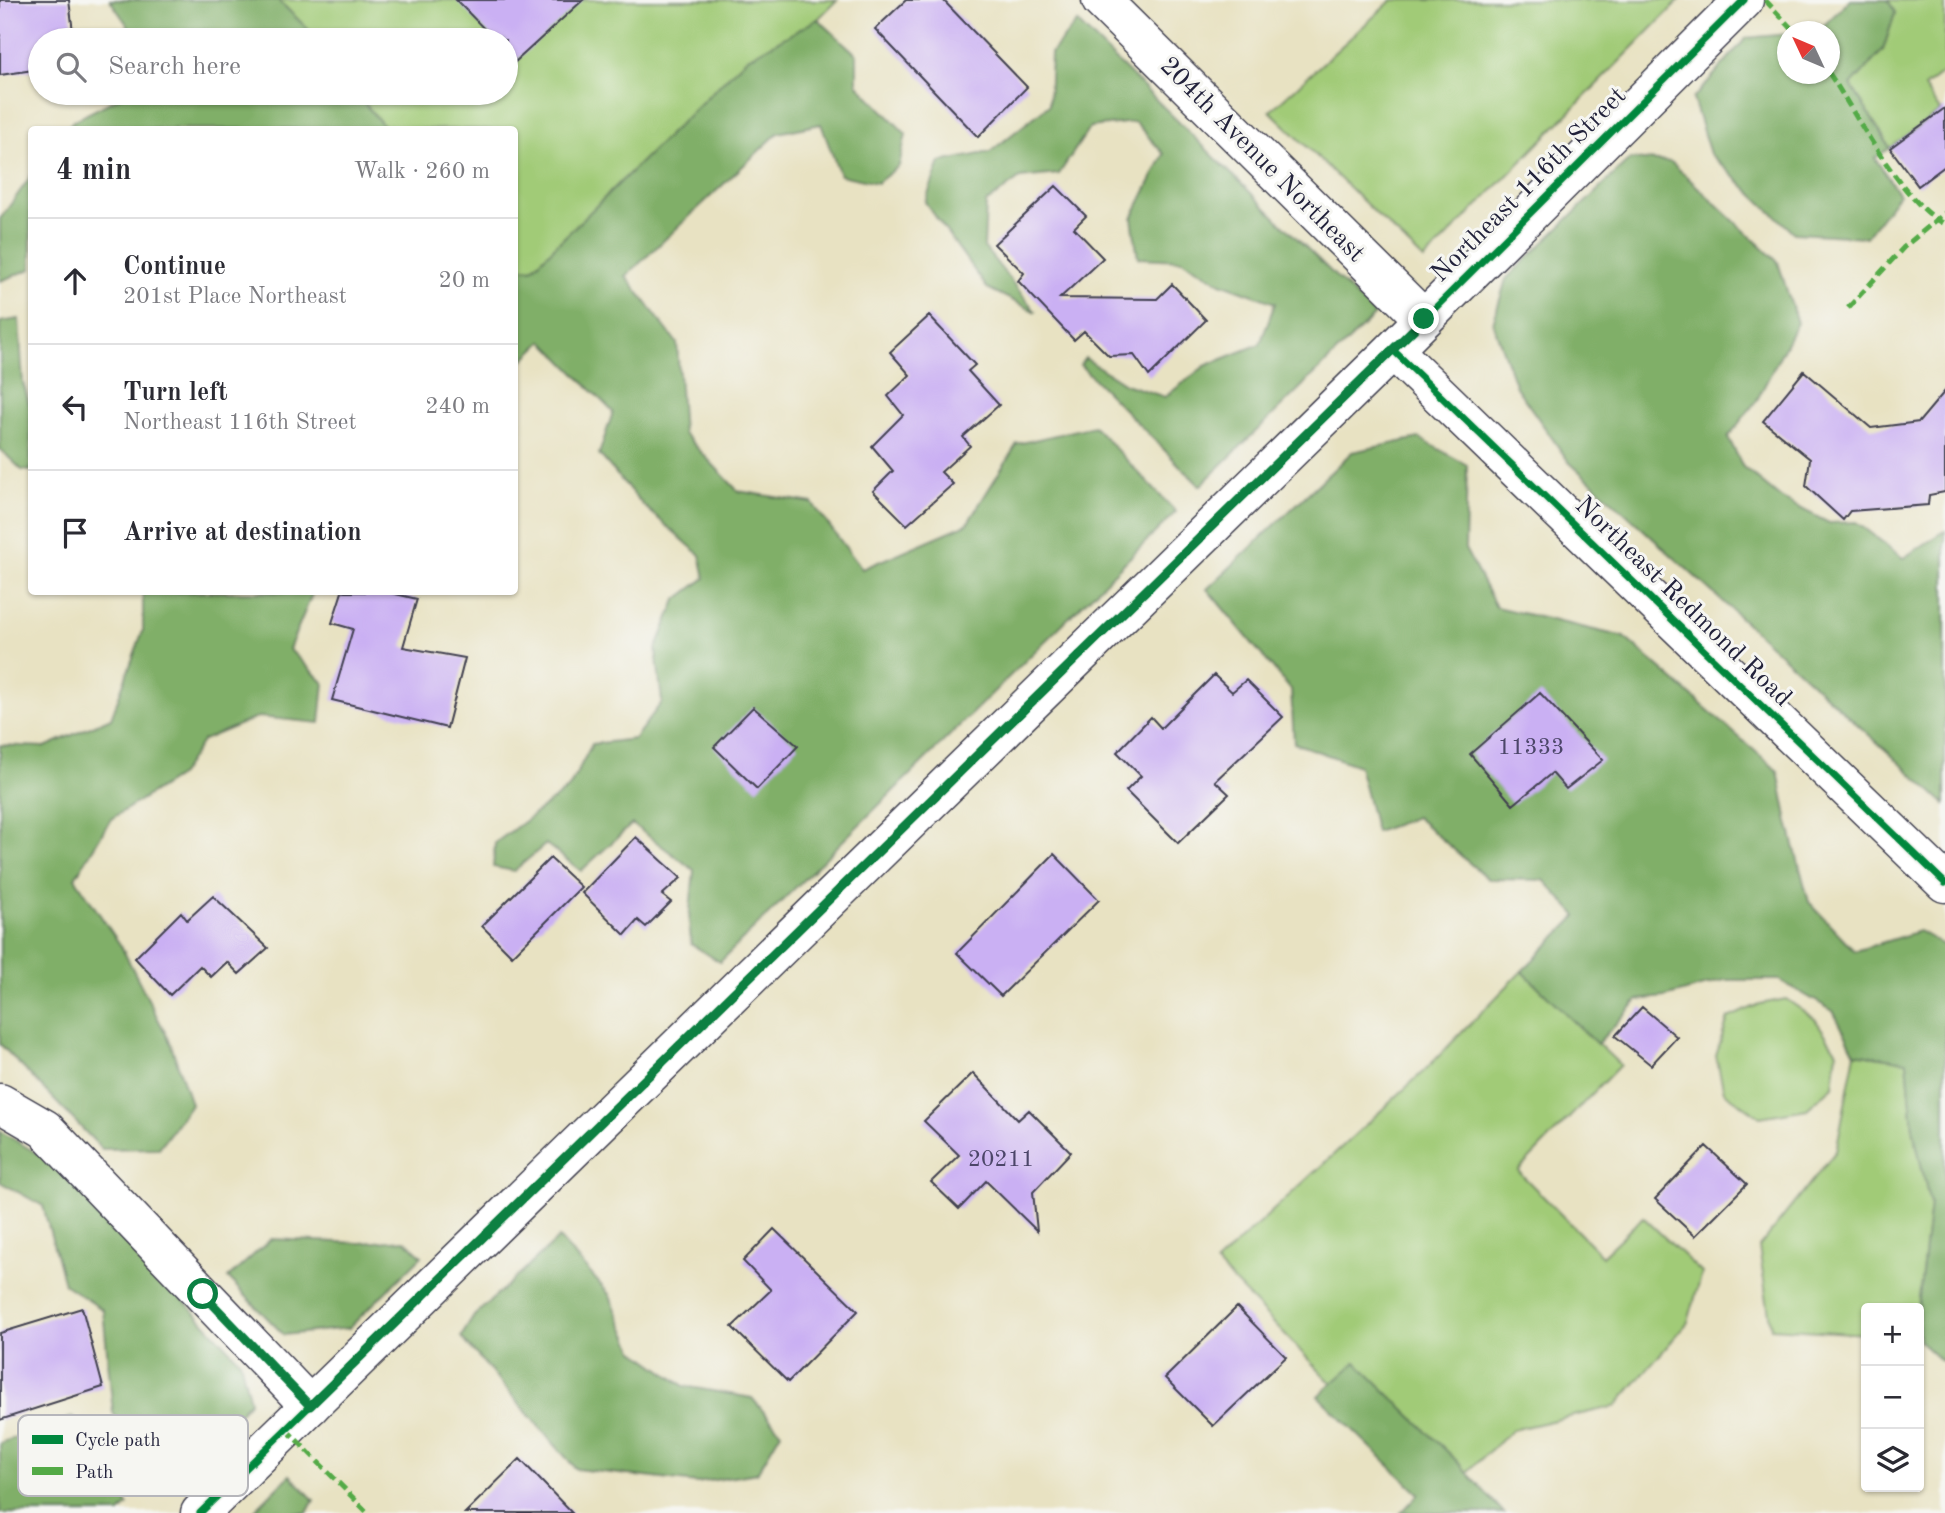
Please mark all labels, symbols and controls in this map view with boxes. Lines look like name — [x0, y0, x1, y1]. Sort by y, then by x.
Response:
north arrow — [1777, 21, 1840, 84]
search box — [28, 28, 518, 105]
icon: search — [52, 48, 90, 86]
street label: 204th Avenue Northeast — [1155, 53, 1369, 267]
text: Search here — [108, 54, 241, 80]
street label: Northeast 116th Street — [1426, 82, 1632, 288]
text: 4 min — [56, 156, 131, 186]
text: Walk · 260 m — [354, 160, 490, 183]
text: Continue — [123, 254, 226, 280]
icon: ahead — [56, 262, 94, 300]
text: 20 m — [439, 269, 490, 292]
text: 201st Place Northeast — [123, 285, 347, 308]
route end — [1408, 303, 1439, 334]
text: Turn left — [123, 380, 228, 406]
icon: left — [56, 388, 94, 426]
text: 240 m — [425, 395, 490, 418]
text: Northeast 116th Street — [123, 411, 357, 434]
street label: Northeast Redmond Road — [1570, 492, 1796, 712]
icon: arrive — [56, 514, 94, 552]
text: Arrive at destination — [123, 520, 362, 546]
house number: 11333 — [1498, 736, 1564, 759]
house number: 20211 — [968, 1148, 1034, 1171]
route start — [187, 1278, 218, 1309]
map controls — [1861, 1303, 1924, 1492]
button: + — [1861, 1303, 1924, 1366]
button: − — [1861, 1366, 1924, 1429]
legend — [18, 1415, 248, 1496]
button: layers — [1861, 1429, 1924, 1492]
text: Cycle path — [75, 1432, 161, 1451]
text: Path — [75, 1464, 113, 1483]

